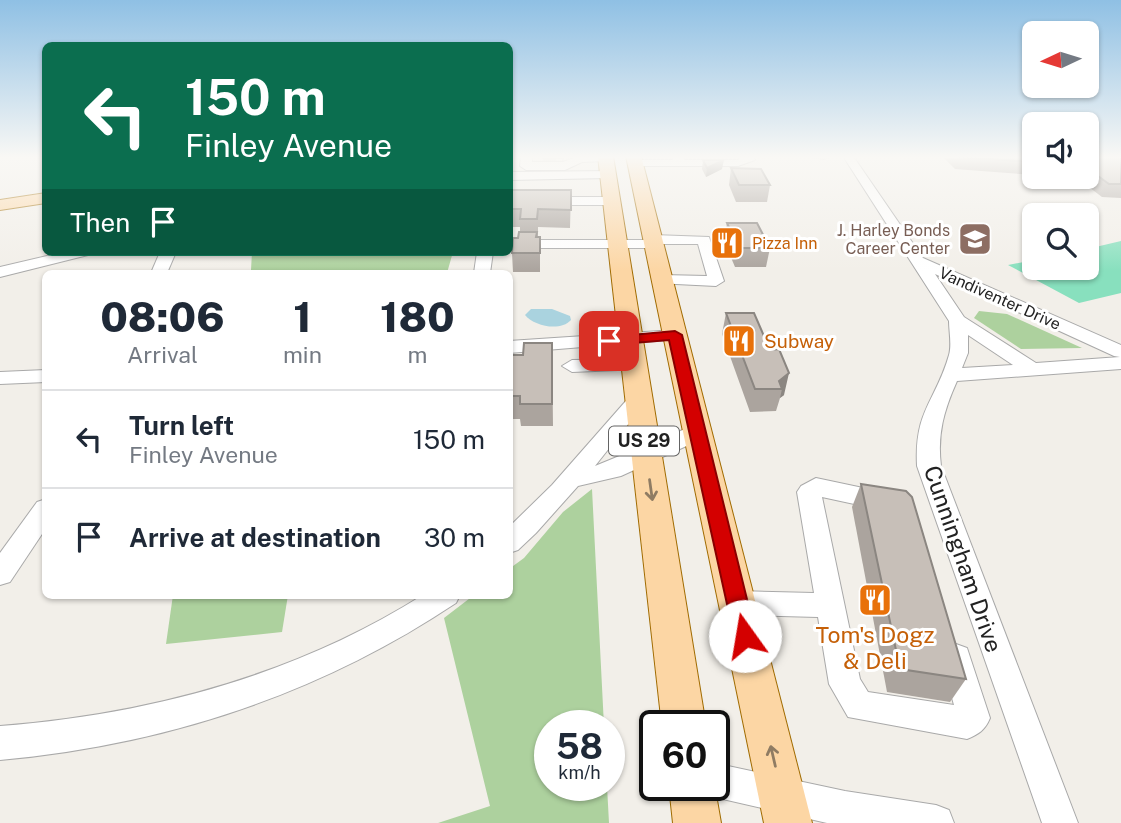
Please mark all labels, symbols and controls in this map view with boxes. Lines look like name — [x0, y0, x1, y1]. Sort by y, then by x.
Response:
north arrow — [1022, 21, 1099, 98]
map controls — [1022, 21, 1099, 280]
text: 150 m — [185, 68, 326, 126]
icon: left — [70, 70, 161, 161]
button: sound — [1022, 112, 1099, 189]
text: Finley Avenue — [185, 127, 392, 164]
icon: arrive — [144, 203, 182, 241]
button: search — [1022, 203, 1099, 280]
text: Then — [70, 207, 130, 238]
school or university icon: J. Harley Bonds Career Center — [956, 220, 994, 258]
place label: J. Harley Bonds Career Center — [837, 221, 950, 258]
restaurant icon: Pizza Inn — [708, 224, 746, 262]
place label: Pizza Inn — [752, 234, 818, 253]
street label: Vandiventer Drive — [936, 263, 1064, 334]
text: 08:06 — [100, 292, 225, 341]
text: 1 — [293, 292, 312, 341]
text: 180 — [380, 292, 455, 341]
pin — [579, 311, 639, 371]
icon: arrive — [590, 322, 628, 360]
restaurant icon: Subway — [720, 322, 758, 360]
place label: Subway — [764, 330, 834, 352]
text: Arrival — [127, 341, 198, 368]
text: min — [283, 341, 322, 368]
text: m — [407, 341, 427, 368]
text: Turn left — [129, 410, 234, 441]
icon: left — [70, 420, 108, 458]
text: 150 m — [413, 424, 485, 455]
road number: US 29 — [609, 426, 679, 456]
text: Finley Avenue — [129, 441, 278, 468]
street label: Cunningham Drive — [919, 462, 1008, 656]
one-way arrow — [645, 478, 658, 501]
icon: arrive — [70, 518, 108, 556]
text: Arrive at destination — [129, 522, 381, 553]
text: 30 m — [424, 522, 485, 553]
restaurant icon: Tom's Dogz & Deli — [856, 581, 894, 619]
position arrow — [708, 599, 782, 673]
place label: Tom's Dogz & Deli — [815, 621, 935, 674]
speed limit sign: 60 — [639, 710, 730, 801]
text: 58 — [556, 726, 603, 767]
one-way arrow — [765, 746, 778, 768]
text: km/h — [558, 762, 601, 783]

